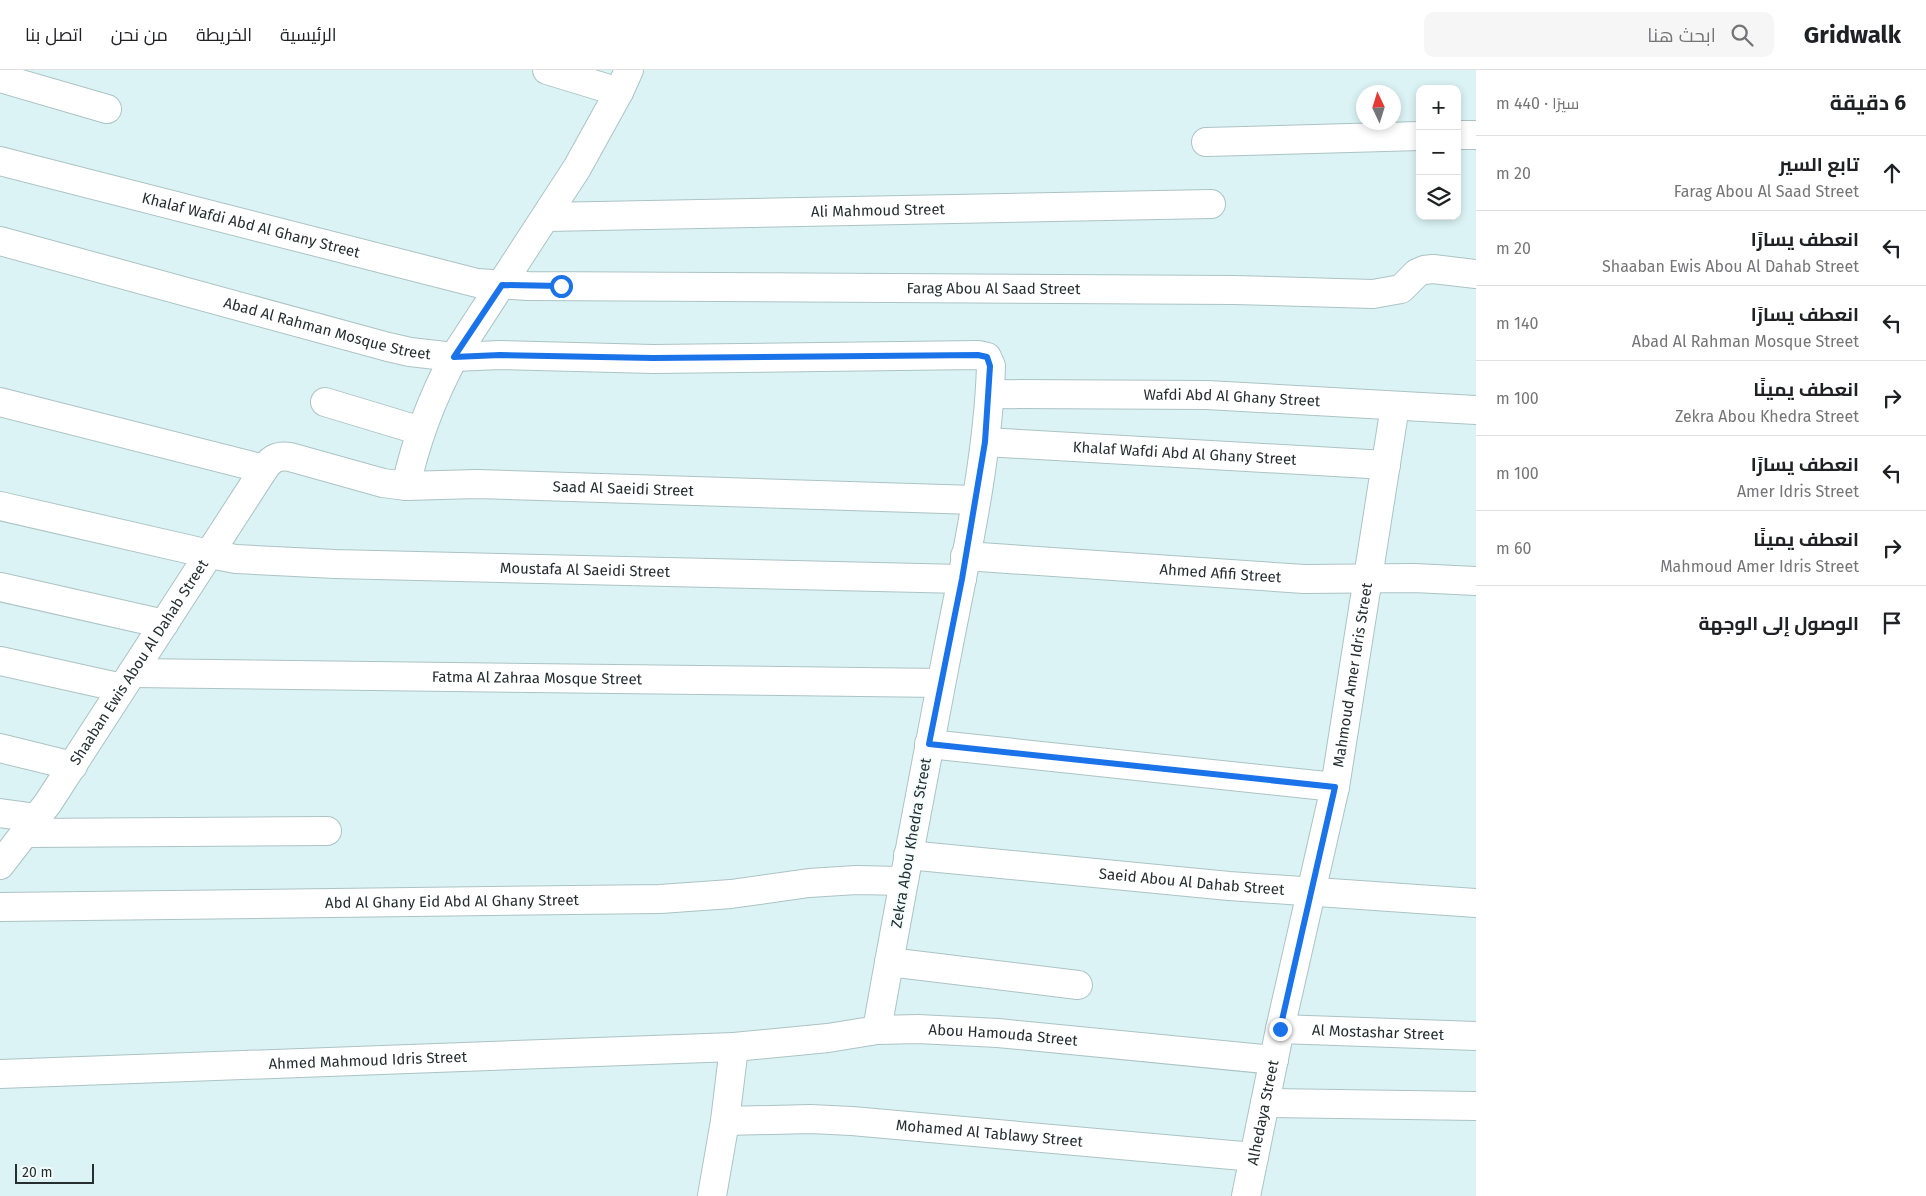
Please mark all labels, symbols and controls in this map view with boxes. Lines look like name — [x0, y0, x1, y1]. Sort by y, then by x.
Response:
search box — [1424, 12, 1774, 57]
icon: search — [1728, 21, 1756, 49]
text: Gridwalk — [1804, 21, 1901, 49]
text: اتصل بنا — [25, 24, 83, 46]
text: من نحن — [111, 24, 168, 46]
text: الخريطة — [196, 24, 252, 46]
text: الرئيسية — [280, 24, 337, 46]
text: ابحث هنا — [1647, 24, 1716, 47]
north arrow — [1356, 85, 1401, 130]
map controls — [1416, 85, 1461, 220]
button: + — [1416, 85, 1461, 130]
text: 6 دقيقة — [1830, 90, 1906, 116]
text: سيرًا · 440 m — [1496, 94, 1579, 113]
button: − — [1416, 130, 1461, 175]
text: تابع السير — [1779, 153, 1859, 176]
icon: ahead — [1878, 159, 1906, 187]
text: 20 m — [1496, 164, 1531, 183]
button: layers — [1416, 175, 1461, 220]
text: Farag Abou Al Saad Street — [1674, 182, 1859, 201]
street label: Khalaf Wafdi Abd Al Ghany Street — [140, 189, 362, 262]
street label: Ali Mahmoud Street — [811, 200, 946, 221]
text: انعطف يسارًا — [1751, 228, 1859, 251]
icon: left — [1878, 234, 1906, 262]
text: 20 m — [1496, 239, 1531, 258]
text: Shaaban Ewis Abou Al Dahab Street — [1602, 257, 1859, 276]
route start — [550, 275, 573, 298]
street label: Farag Abou Al Saad Street — [907, 279, 1081, 298]
street label: Abad Al Rahman Mosque Street — [222, 294, 432, 363]
text: انعطف يسارًا — [1751, 303, 1859, 326]
icon: left — [1878, 309, 1906, 337]
text: 140 m — [1496, 314, 1538, 333]
text: Abad Al Rahman Mosque Street — [1632, 332, 1859, 351]
text: انعطف يمينًا — [1753, 378, 1859, 401]
icon: right — [1878, 384, 1906, 412]
street label: Wafdi Abd Al Ghany Street — [1143, 386, 1321, 410]
text: 100 m — [1496, 389, 1539, 408]
text: Zekra Abou Khedra Street — [1675, 407, 1859, 426]
street label: Khalaf Wafdi Abd Al Ghany Street — [1072, 438, 1298, 469]
text: انعطف يسارًا — [1751, 453, 1859, 476]
icon: left — [1878, 459, 1906, 487]
text: 100 m — [1496, 464, 1539, 483]
street label: Saad Al Saeidi Street — [552, 477, 695, 500]
text: Amer Idris Street — [1737, 482, 1859, 501]
text: انعطف يمينًا — [1753, 528, 1859, 551]
icon: right — [1878, 534, 1906, 562]
text: 60 m — [1496, 539, 1531, 558]
street label: Shaaban Ewis Abou Al Dahab Street — [66, 556, 212, 768]
text: Mahmoud Amer Idris Street — [1660, 557, 1859, 576]
street label: Moustafa Al Saeidi Street — [500, 559, 671, 581]
street label: Ahmed Afifi Street — [1159, 560, 1282, 586]
street label: Mahmoud Amer Idris Street — [1329, 581, 1376, 769]
icon: arrive — [1878, 609, 1906, 637]
text: الوصول إلى الوجهة — [1699, 612, 1859, 635]
street label: Fatma Al Zahraa Mosque Street — [432, 668, 643, 688]
street label: Zekra Abou Khedra Street — [887, 756, 935, 930]
street label: Saeid Abou Al Dahab Street — [1098, 864, 1286, 899]
street label: Abd Al Ghany Eid Abd Al Ghany Street — [325, 891, 580, 912]
route end — [1269, 1018, 1292, 1041]
street label: Abou Hamouda Street — [928, 1021, 1079, 1050]
street label: Al Mostashar Street — [1312, 1021, 1445, 1044]
street label: Ahmed Mahmoud Idris Street — [268, 1048, 468, 1073]
street label: Alhedaya Street — [1243, 1058, 1283, 1167]
street label: Mohamed Al Tablawy Street — [895, 1116, 1084, 1151]
scale bar — [15, 1161, 94, 1184]
text: 20 m — [22, 1164, 52, 1181]

